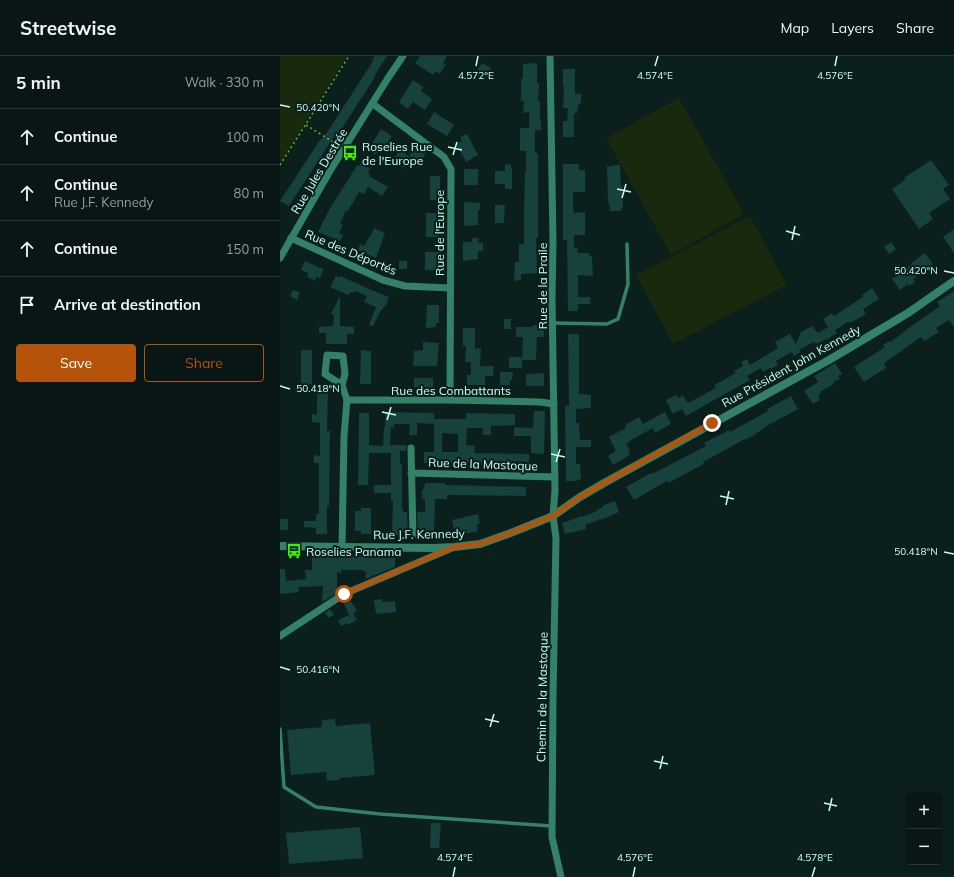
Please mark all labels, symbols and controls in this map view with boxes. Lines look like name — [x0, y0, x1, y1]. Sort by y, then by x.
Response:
text: Streetwise — [20, 16, 116, 40]
text: Map — [780, 19, 809, 37]
text: Layers — [831, 19, 874, 37]
text: Share — [896, 19, 934, 37]
text: 4.572°E — [458, 69, 494, 82]
text: 4.574°E — [637, 69, 673, 82]
text: 4.576°E — [817, 69, 853, 82]
text: 5 min — [16, 72, 61, 93]
text: Walk · 330 m — [185, 74, 264, 90]
text: 50.420°N — [296, 101, 340, 114]
street label: Rue Jules Destrée — [288, 125, 350, 217]
icon: ahead — [16, 126, 38, 148]
text: Continue — [54, 127, 117, 146]
text: 100 m — [226, 129, 264, 145]
place label: Roselies Rue de l'Europe — [362, 139, 433, 168]
bus stop icon: Roselies Rue de l'Europe — [341, 144, 359, 162]
text: Continue — [54, 175, 117, 194]
icon: ahead — [16, 182, 38, 204]
text: 80 m — [234, 185, 264, 201]
street label: Rue de l'Europe — [432, 190, 447, 276]
text: Rue J.F. Kennedy — [54, 194, 154, 210]
street label: Rue des Déportés — [303, 226, 399, 278]
icon: ahead — [16, 238, 38, 260]
text: Continue — [54, 239, 117, 258]
text: 150 m — [226, 241, 264, 257]
street label: Rue de la Praile — [535, 243, 550, 329]
text: 50.420°N — [894, 264, 938, 277]
icon: arrive — [16, 294, 38, 316]
text: Arrive at destination — [54, 295, 201, 314]
street label: Rue Président John Kennedy — [719, 321, 864, 410]
button: Save — [16, 344, 136, 382]
button: Share — [144, 344, 264, 382]
text: 50.418°N — [296, 382, 340, 395]
street label: Rue des Combattants — [391, 383, 511, 398]
route end — [703, 414, 721, 432]
street label: Rue de la Mastoque — [428, 455, 538, 473]
street label: Rue J.F. Kennedy — [373, 526, 466, 542]
bus stop icon: Roselies Panama — [285, 542, 303, 560]
place label: Roselies Panama — [306, 544, 402, 559]
text: 50.418°N — [894, 545, 938, 558]
route start — [335, 585, 353, 603]
street label: Chemin de la Mastoque — [533, 632, 551, 762]
text: 50.416°N — [296, 663, 340, 676]
map controls — [906, 793, 942, 865]
button: + — [906, 793, 942, 829]
button: − — [906, 829, 942, 865]
text: 4.574°E — [437, 851, 473, 864]
text: 4.576°E — [617, 851, 653, 864]
text: 4.578°E — [797, 851, 833, 864]

